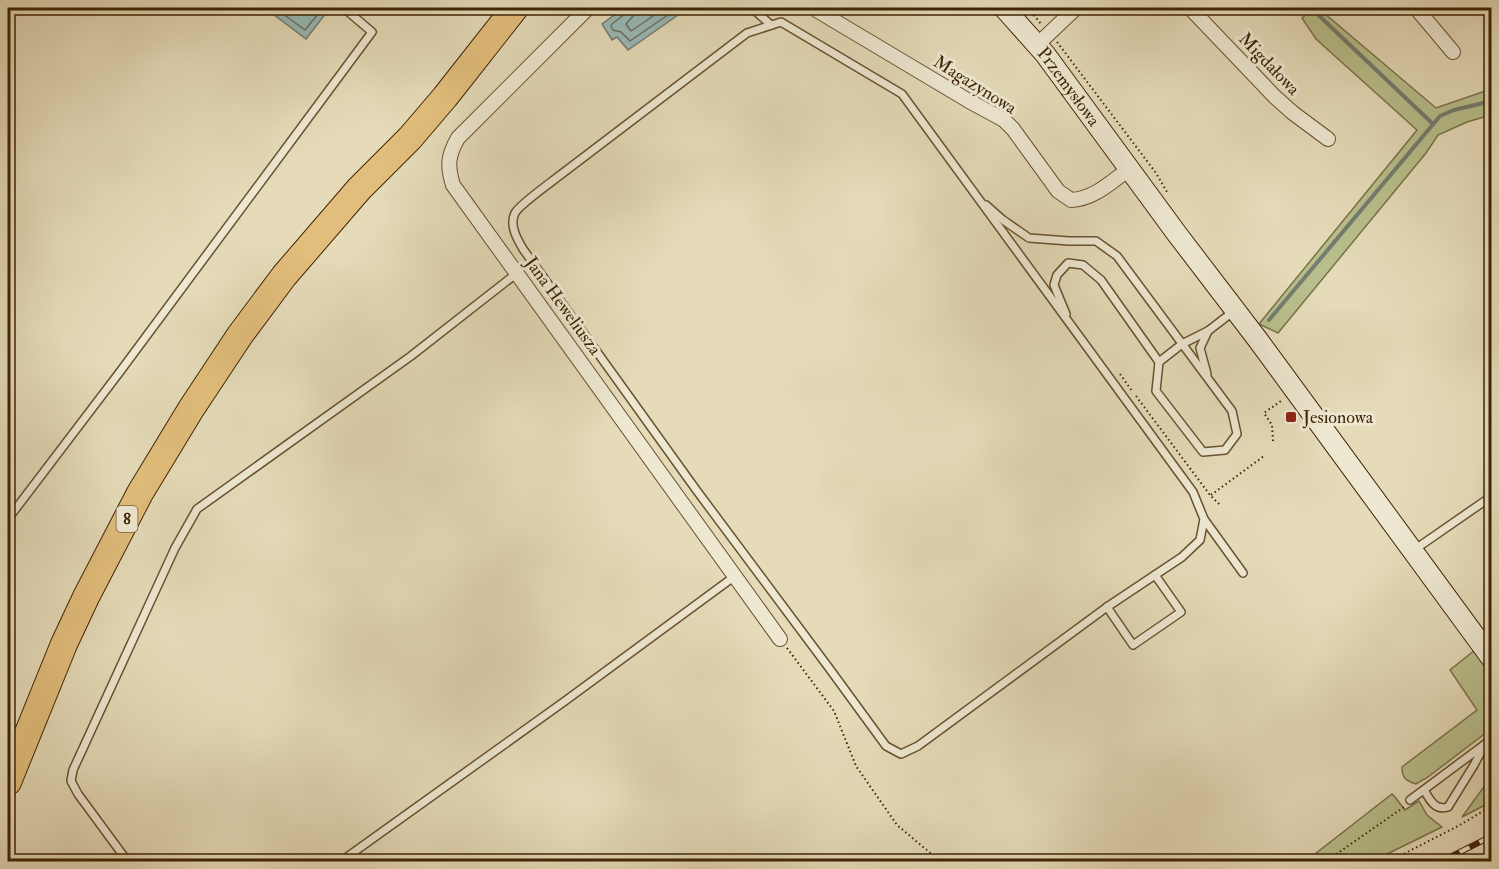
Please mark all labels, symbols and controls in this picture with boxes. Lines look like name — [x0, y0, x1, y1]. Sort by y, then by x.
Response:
street label: Migdałowa — [1233, 28, 1305, 101]
street label: Przemysłowa — [1032, 42, 1106, 131]
street label: Magazynowa — [929, 50, 1021, 120]
street label: Jana Heweliusza — [519, 251, 607, 360]
place label: Jesionowa — [1302, 406, 1374, 429]
marker: Jesionowa — [1284, 410, 1298, 424]
road number: 8 — [116, 506, 138, 532]

